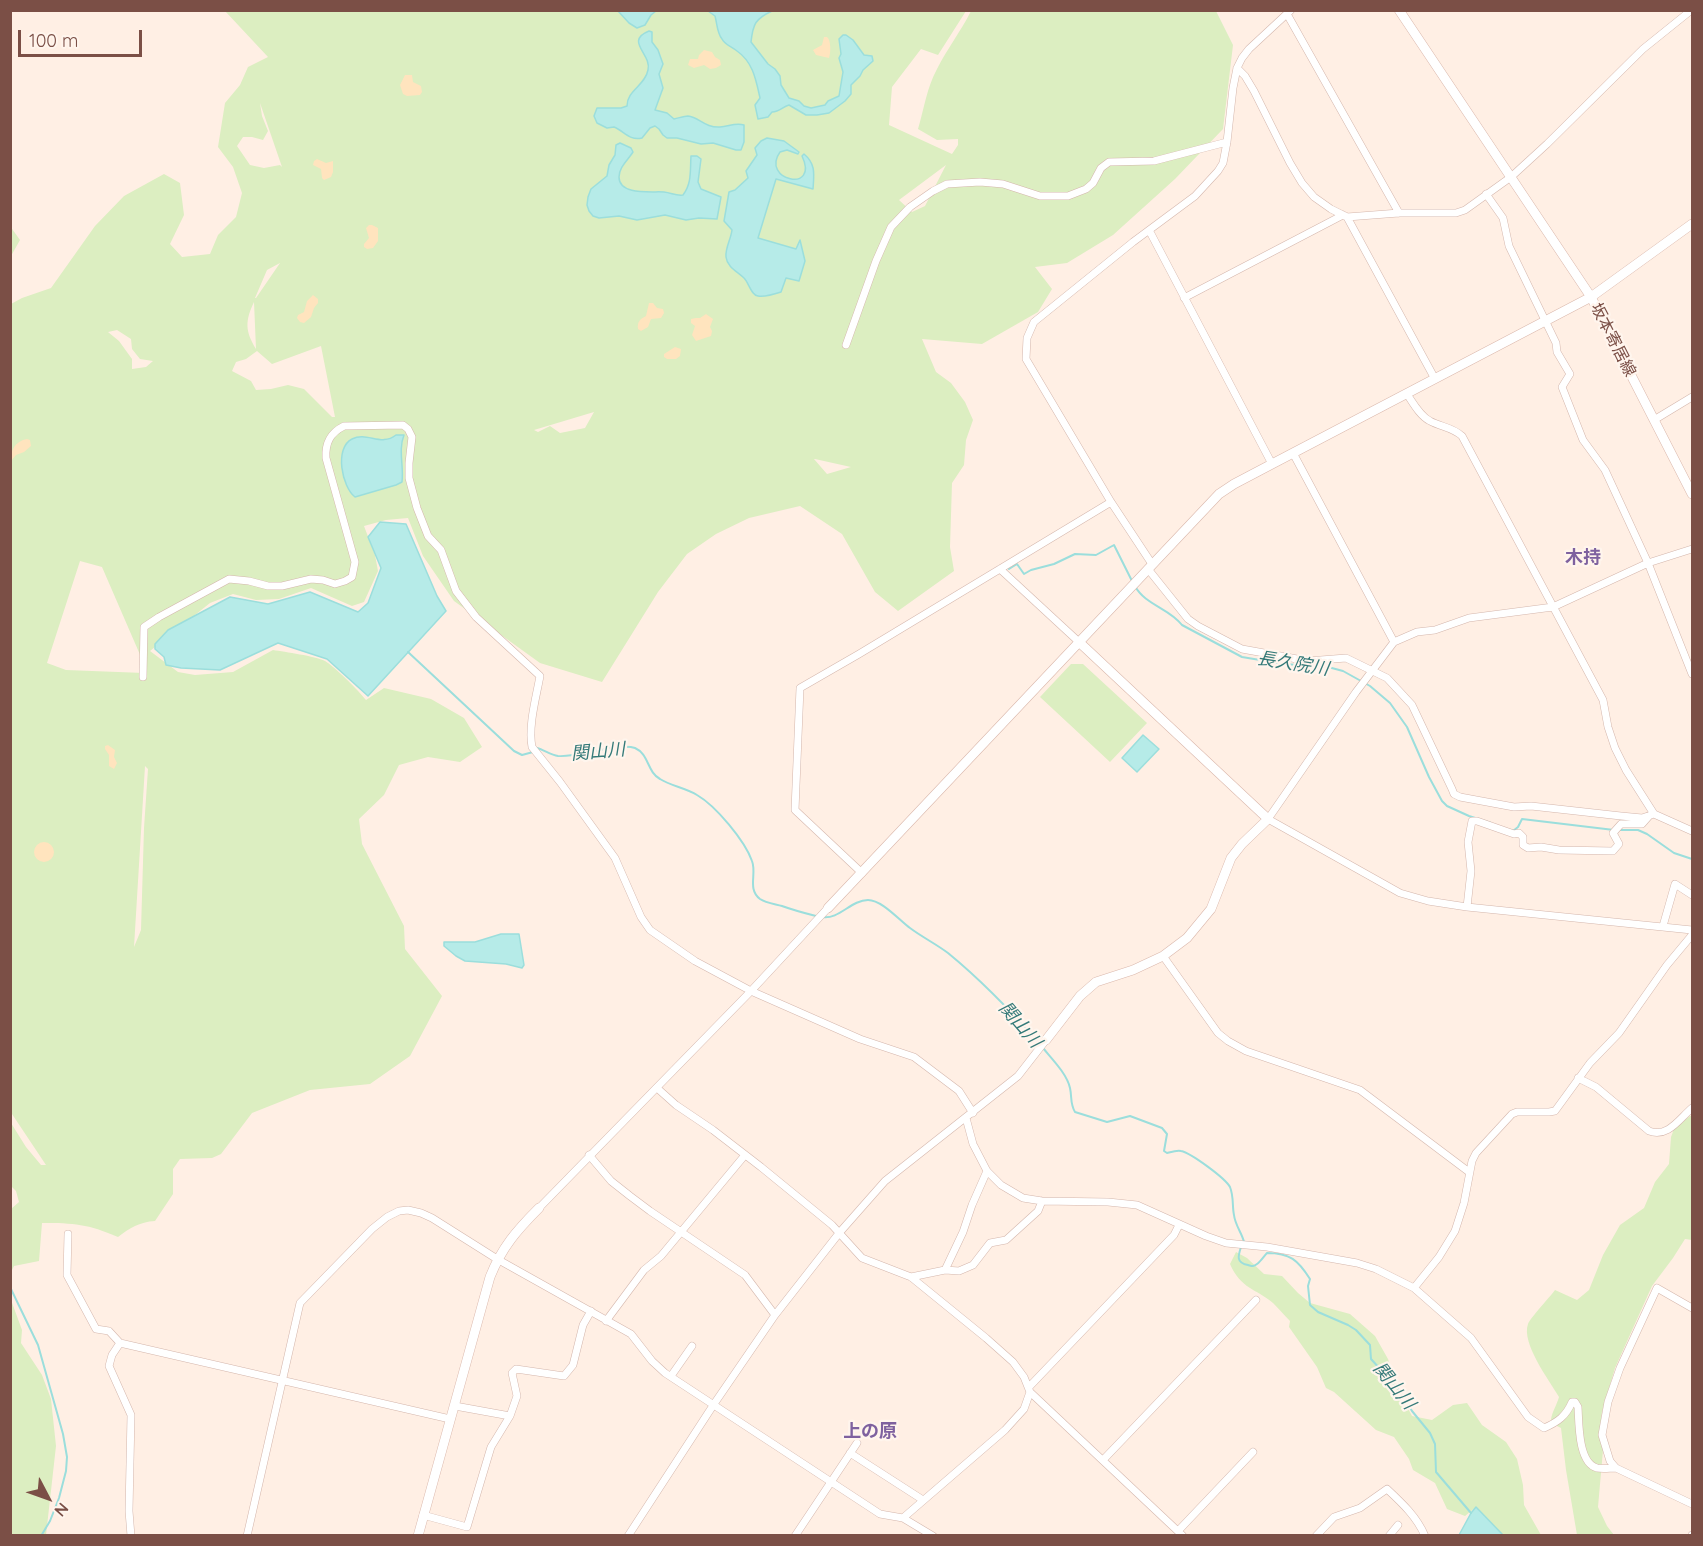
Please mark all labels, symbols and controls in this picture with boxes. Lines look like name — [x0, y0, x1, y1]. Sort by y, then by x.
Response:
scale bar — [21, 18, 146, 56]
text: 100 m — [29, 29, 78, 52]
street label: 坂本寄居線 — [1586, 300, 1640, 380]
district label: 木持 — [1565, 547, 1601, 569]
water label: 長久院川 — [1256, 648, 1330, 680]
water label: 関山川 — [570, 739, 626, 765]
water label: 関山川 — [994, 998, 1046, 1052]
water label: 関山川 — [1369, 1358, 1419, 1414]
district label: 上の原 — [843, 1421, 897, 1443]
north arrow — [18, 1468, 78, 1528]
text: N — [50, 1499, 73, 1521]

